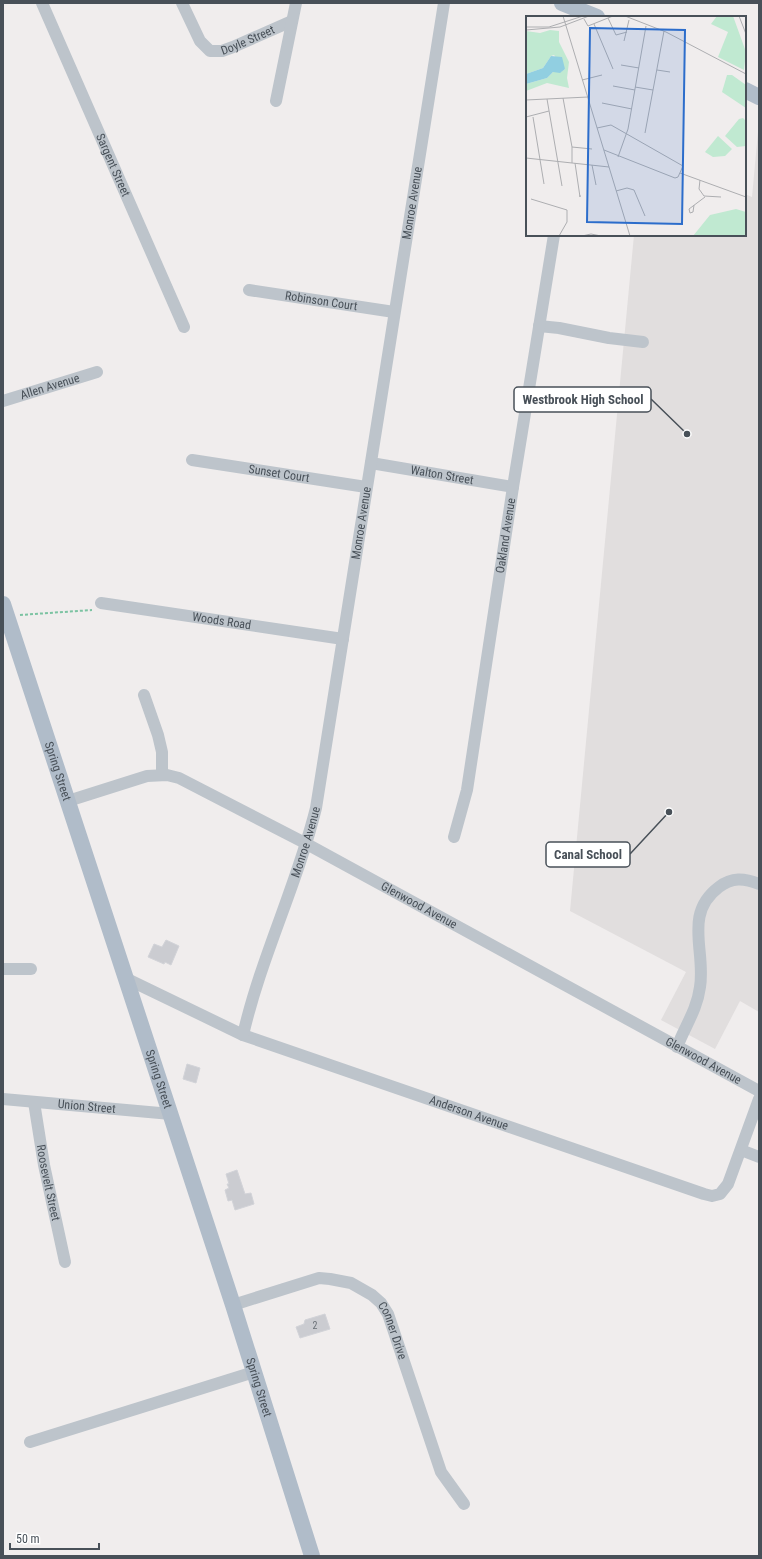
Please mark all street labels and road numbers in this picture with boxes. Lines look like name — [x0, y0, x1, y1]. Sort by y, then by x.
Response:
street label: Doyle Street — [219, 22, 277, 58]
street label: Sargent Street — [93, 131, 133, 199]
street label: Monroe Avenue — [399, 165, 425, 241]
street label: Robinson Court — [284, 289, 359, 313]
street label: Allen Avenue — [19, 371, 82, 402]
street label: Sunset Court — [248, 462, 311, 485]
street label: Walton Street — [409, 463, 475, 487]
street label: Monroe Avenue — [349, 485, 374, 561]
street label: Oakland Avenue — [493, 497, 518, 574]
street label: Woods Road — [191, 610, 252, 632]
street label: Spring Street — [42, 740, 74, 803]
street label: Monroe Avenue — [288, 805, 323, 879]
street label: Glenwood Avenue — [379, 879, 460, 932]
street label: Glenwood Avenue — [663, 1034, 744, 1087]
street label: Spring Street — [143, 1048, 175, 1111]
street label: Anderson Avenue — [428, 1093, 511, 1133]
street label: Union Street — [57, 1097, 117, 1116]
street label: Roosevelt Street — [34, 1144, 63, 1223]
street label: Conner Drive — [375, 1299, 410, 1362]
street label: Spring Street — [243, 1356, 275, 1419]

